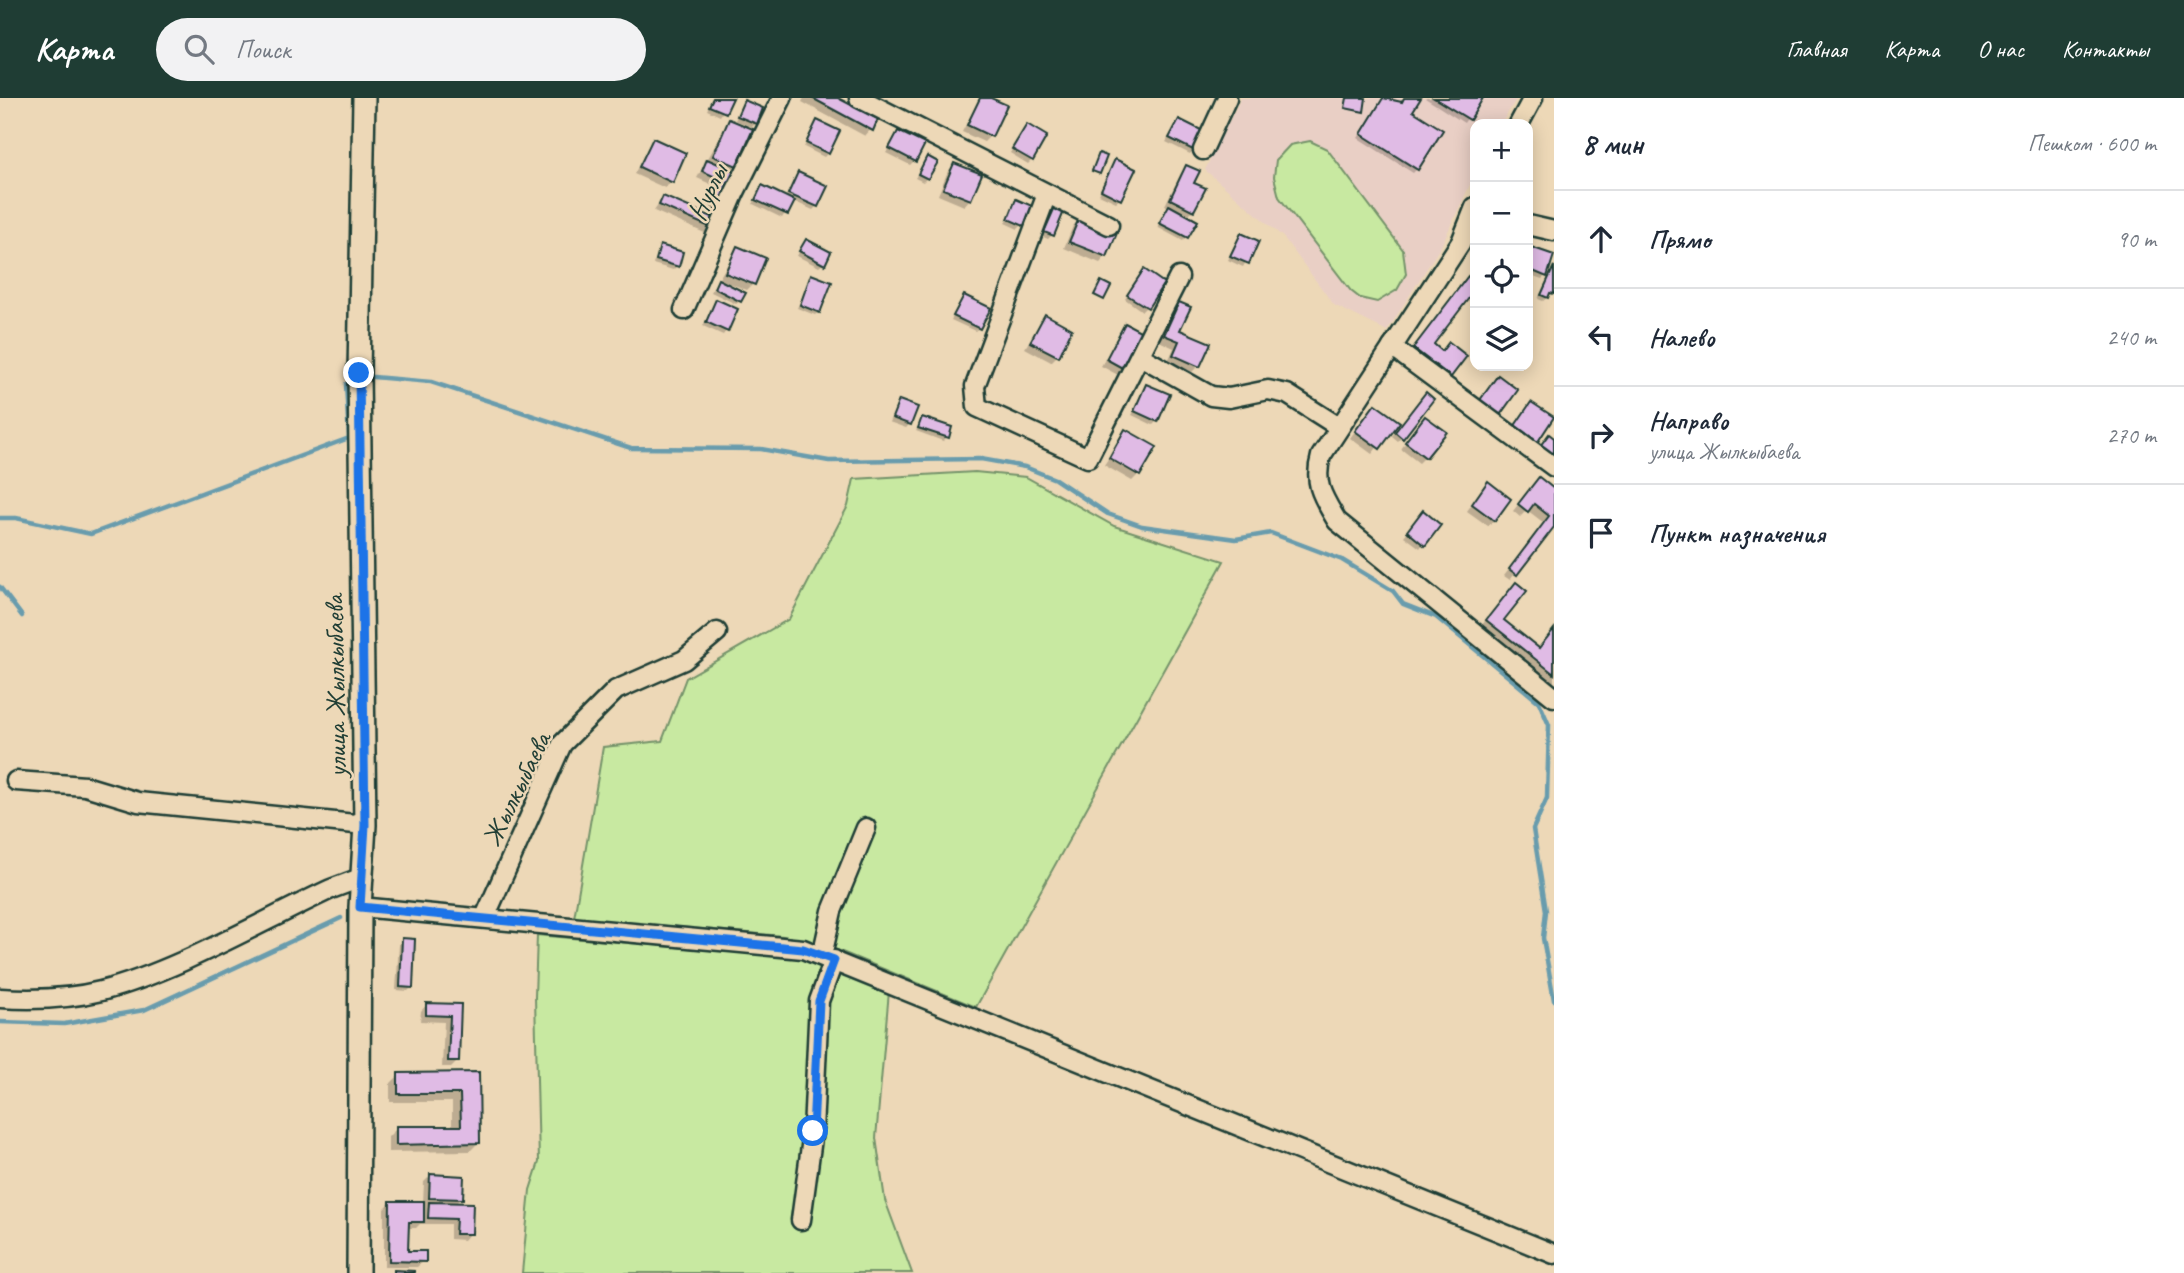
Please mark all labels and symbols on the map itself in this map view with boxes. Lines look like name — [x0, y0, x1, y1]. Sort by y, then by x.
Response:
street label: Нурлы — [679, 156, 736, 226]
route end — [343, 357, 374, 388]
street label: улица Жылкыбаева — [316, 592, 354, 780]
street label: Жылкыбаева — [473, 724, 560, 852]
route start — [797, 1115, 828, 1146]

